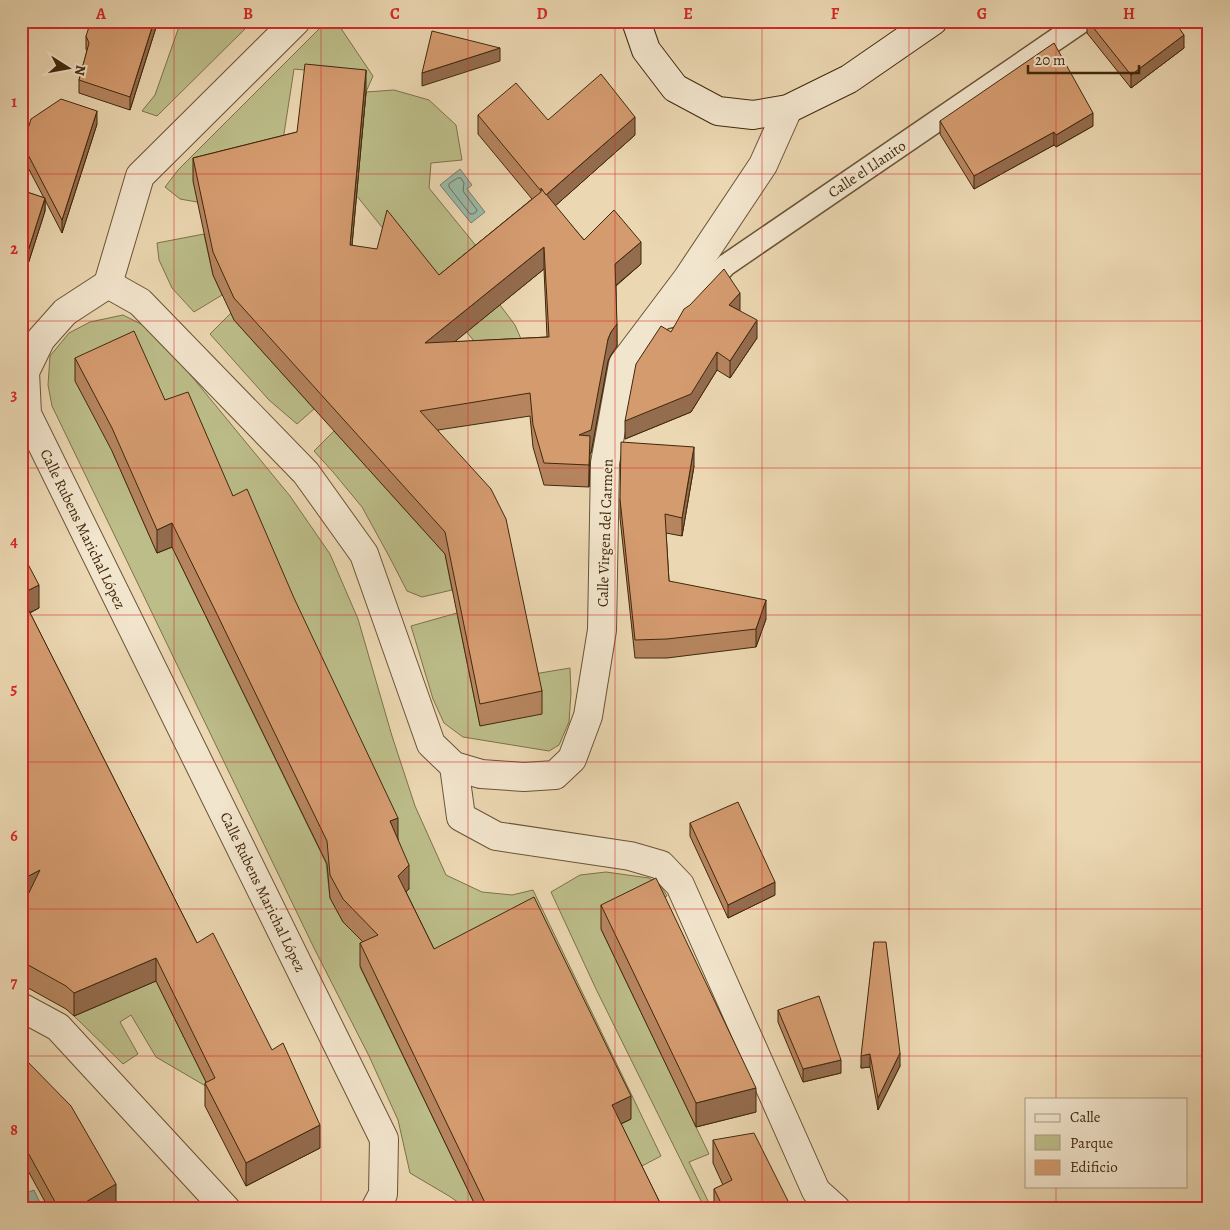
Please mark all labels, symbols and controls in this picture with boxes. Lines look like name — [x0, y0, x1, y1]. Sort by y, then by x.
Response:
text: A — [95, 3, 107, 25]
text: B — [243, 3, 253, 25]
text: C — [390, 3, 400, 25]
text: D — [536, 3, 548, 25]
text: E — [683, 3, 693, 25]
text: F — [831, 3, 840, 25]
text: G — [977, 3, 987, 25]
text: H — [1123, 3, 1135, 25]
north arrow — [42, 42, 92, 92]
scale bar — [1028, 42, 1139, 74]
text: 20 m — [1035, 50, 1066, 70]
text: N — [70, 64, 91, 77]
text: 1 — [11, 91, 17, 113]
street label: Calle el Llanito — [824, 136, 910, 202]
text: 2 — [10, 238, 18, 260]
text: 3 — [11, 384, 18, 406]
street label: Calle Rubens Marichal López — [35, 446, 131, 613]
street label: Calle Virgen del Carmen — [592, 459, 618, 607]
text: 4 — [10, 531, 18, 553]
text: 5 — [11, 678, 18, 700]
street label: Calle Rubens Marichal López — [215, 809, 311, 976]
text: 6 — [10, 825, 18, 847]
text: 7 — [11, 972, 18, 994]
legend — [1025, 1098, 1188, 1188]
text: Calle — [1070, 1107, 1101, 1127]
text: 8 — [10, 1119, 18, 1141]
text: Parque — [1070, 1133, 1113, 1153]
text: Edificio — [1070, 1157, 1118, 1177]

